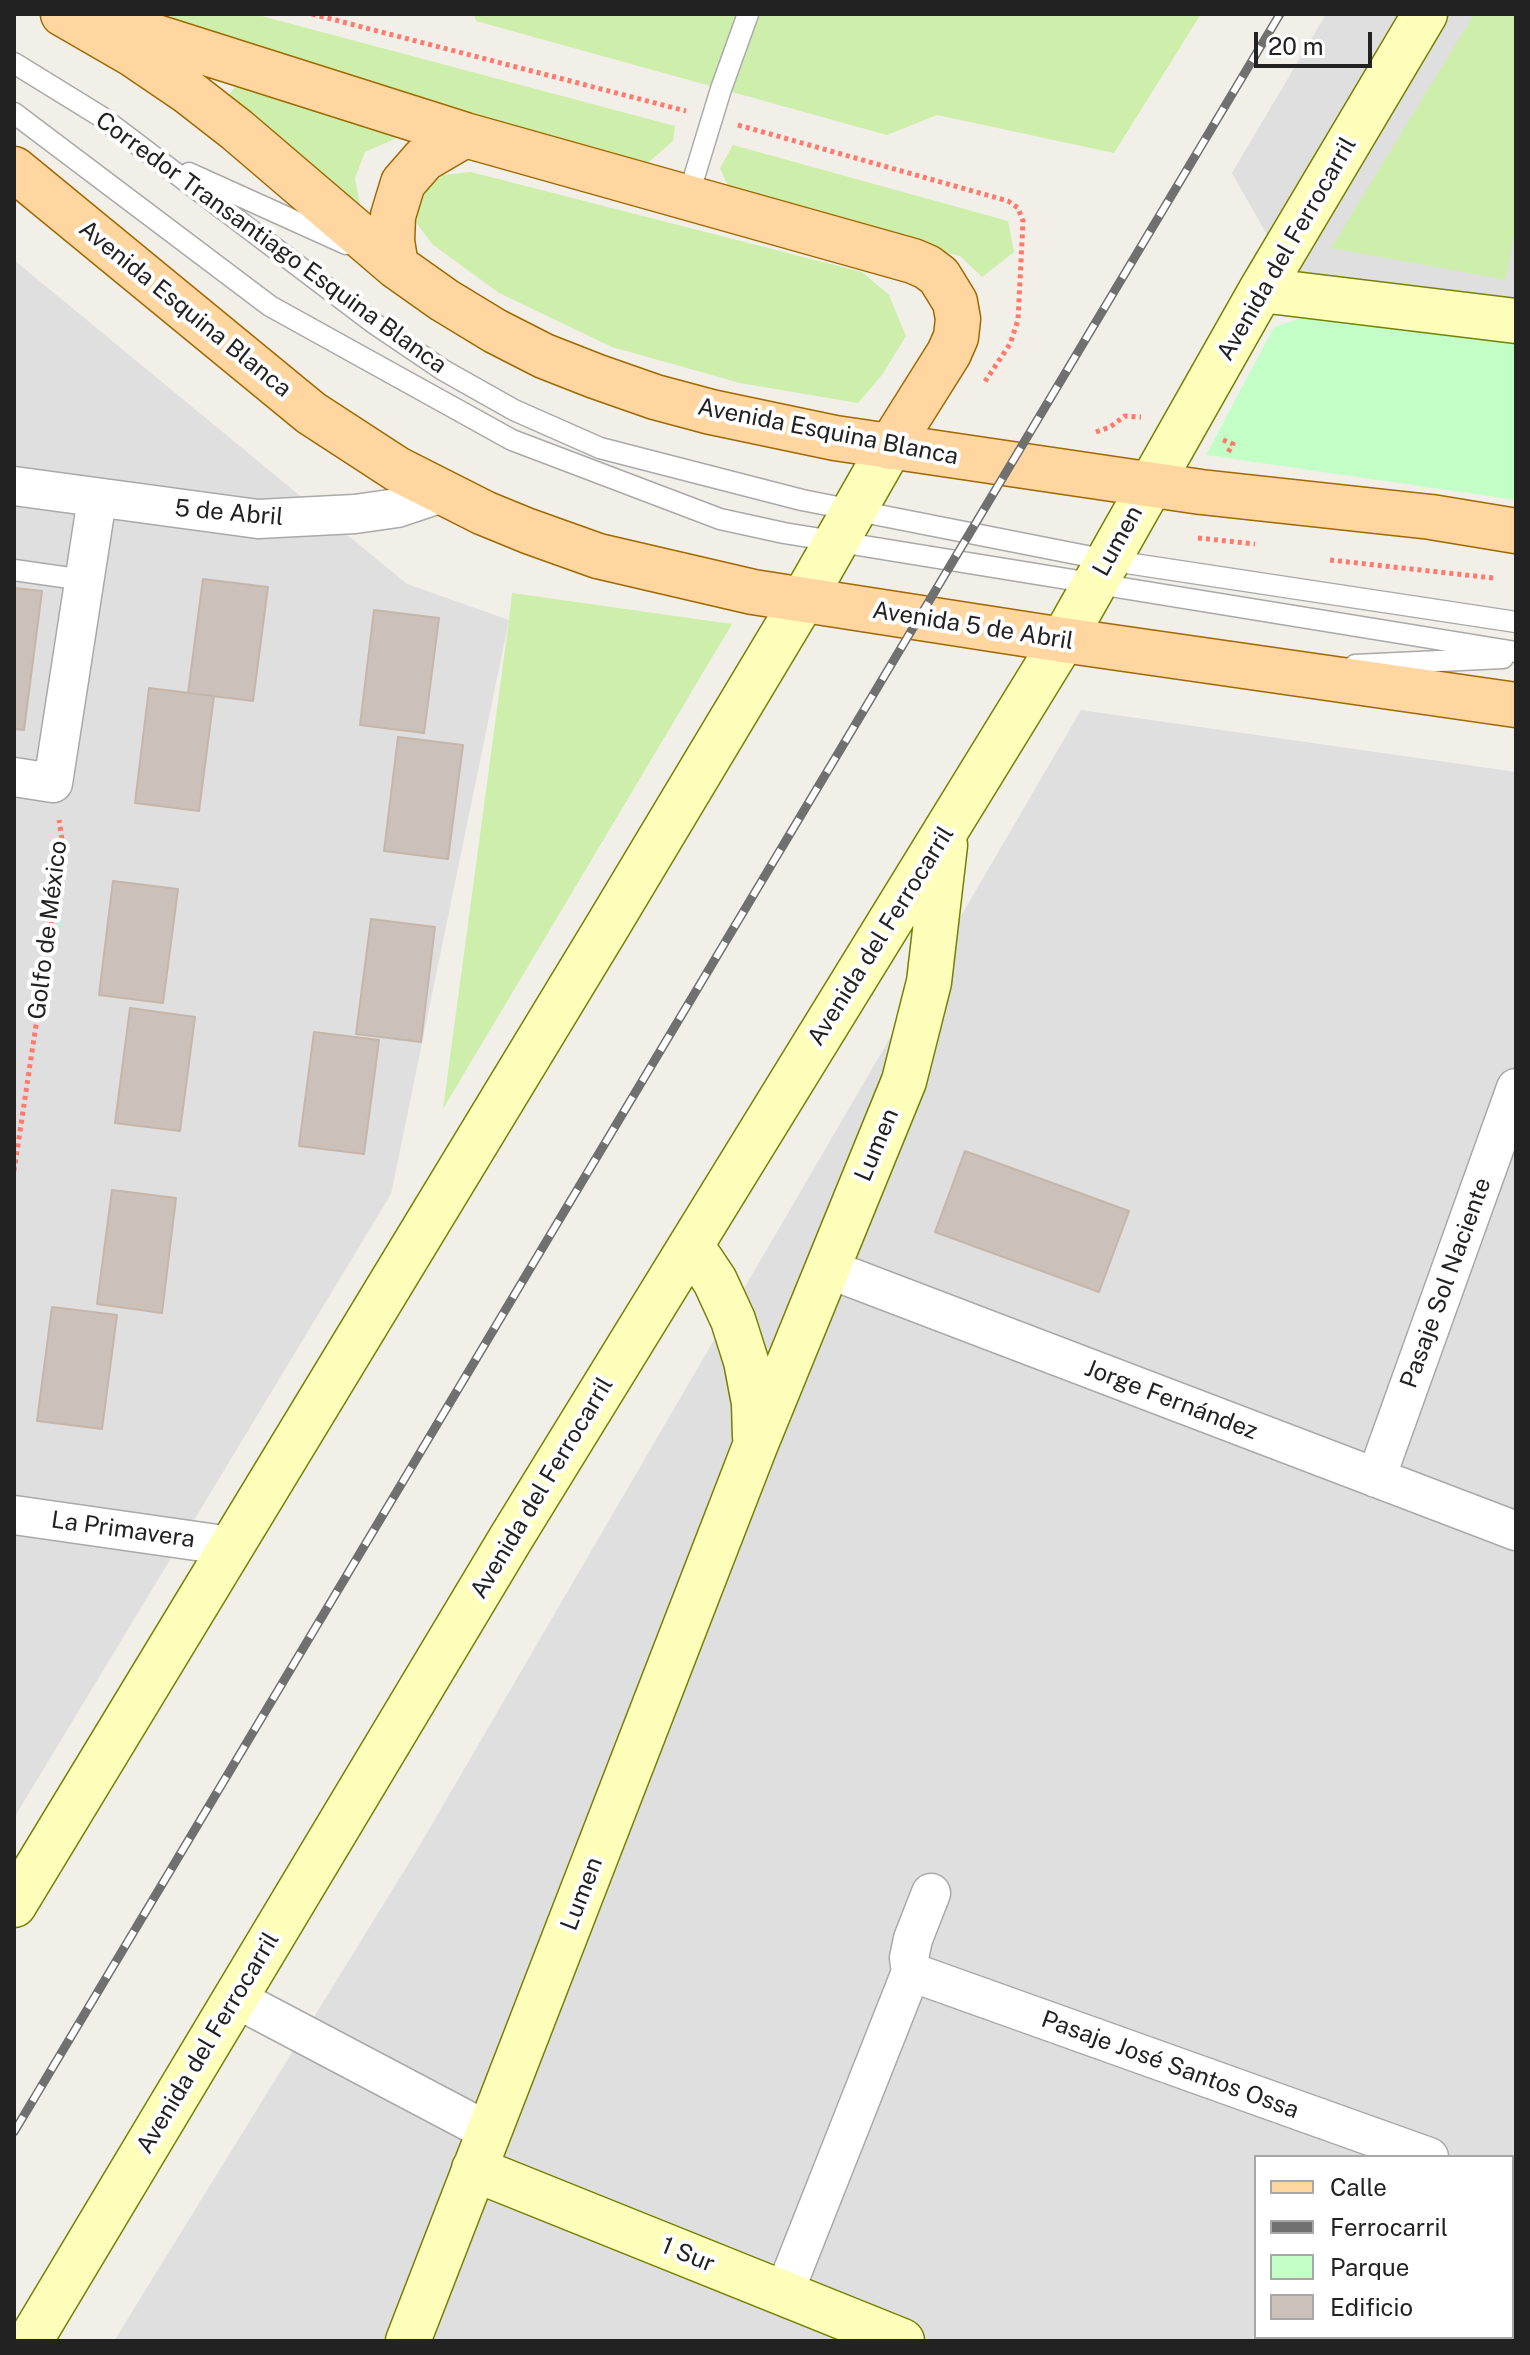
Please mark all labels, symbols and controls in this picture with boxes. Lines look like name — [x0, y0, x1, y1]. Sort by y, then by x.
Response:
scale bar — [1258, 16, 1376, 66]
text: 20 m — [1268, 32, 1324, 60]
street label: Corredor Transantiago Esquina Blanca — [90, 106, 452, 380]
street label: Avenida del Ferrocarril — [1211, 132, 1363, 366]
street label: Avenida Esquina Blanca — [73, 214, 297, 404]
street label: Avenida Esquina Blanca — [695, 393, 961, 471]
street label: 5 de Abril — [173, 494, 285, 532]
street label: Lumen — [1087, 501, 1149, 581]
street label: Avenida 5 de Abril — [870, 596, 1076, 656]
street label: Avenida del Ferrocarril — [802, 821, 960, 1051]
street label: Golfo de México — [23, 839, 73, 1021]
street label: Lumen — [849, 1104, 905, 1186]
street label: Pasaje Sol Naciente — [1395, 1174, 1497, 1392]
street label: Jorge Fernández — [1081, 1354, 1261, 1446]
street label: Avenida del Ferrocarril — [464, 1372, 620, 1604]
street label: La Primavera — [49, 1506, 197, 1554]
street label: Lumen — [555, 1853, 609, 1935]
street label: Avenida del Ferrocarril — [130, 1927, 286, 2159]
street label: Pasaje José Santos Ossa — [1037, 2005, 1303, 2125]
legend — [1254, 2155, 1514, 2339]
text: Calle — [1330, 2173, 1387, 2201]
text: Ferrocarril — [1330, 2213, 1448, 2241]
street label: 1 Sur — [657, 2231, 719, 2279]
text: Parque — [1330, 2253, 1409, 2281]
text: Edificio — [1330, 2293, 1413, 2321]

